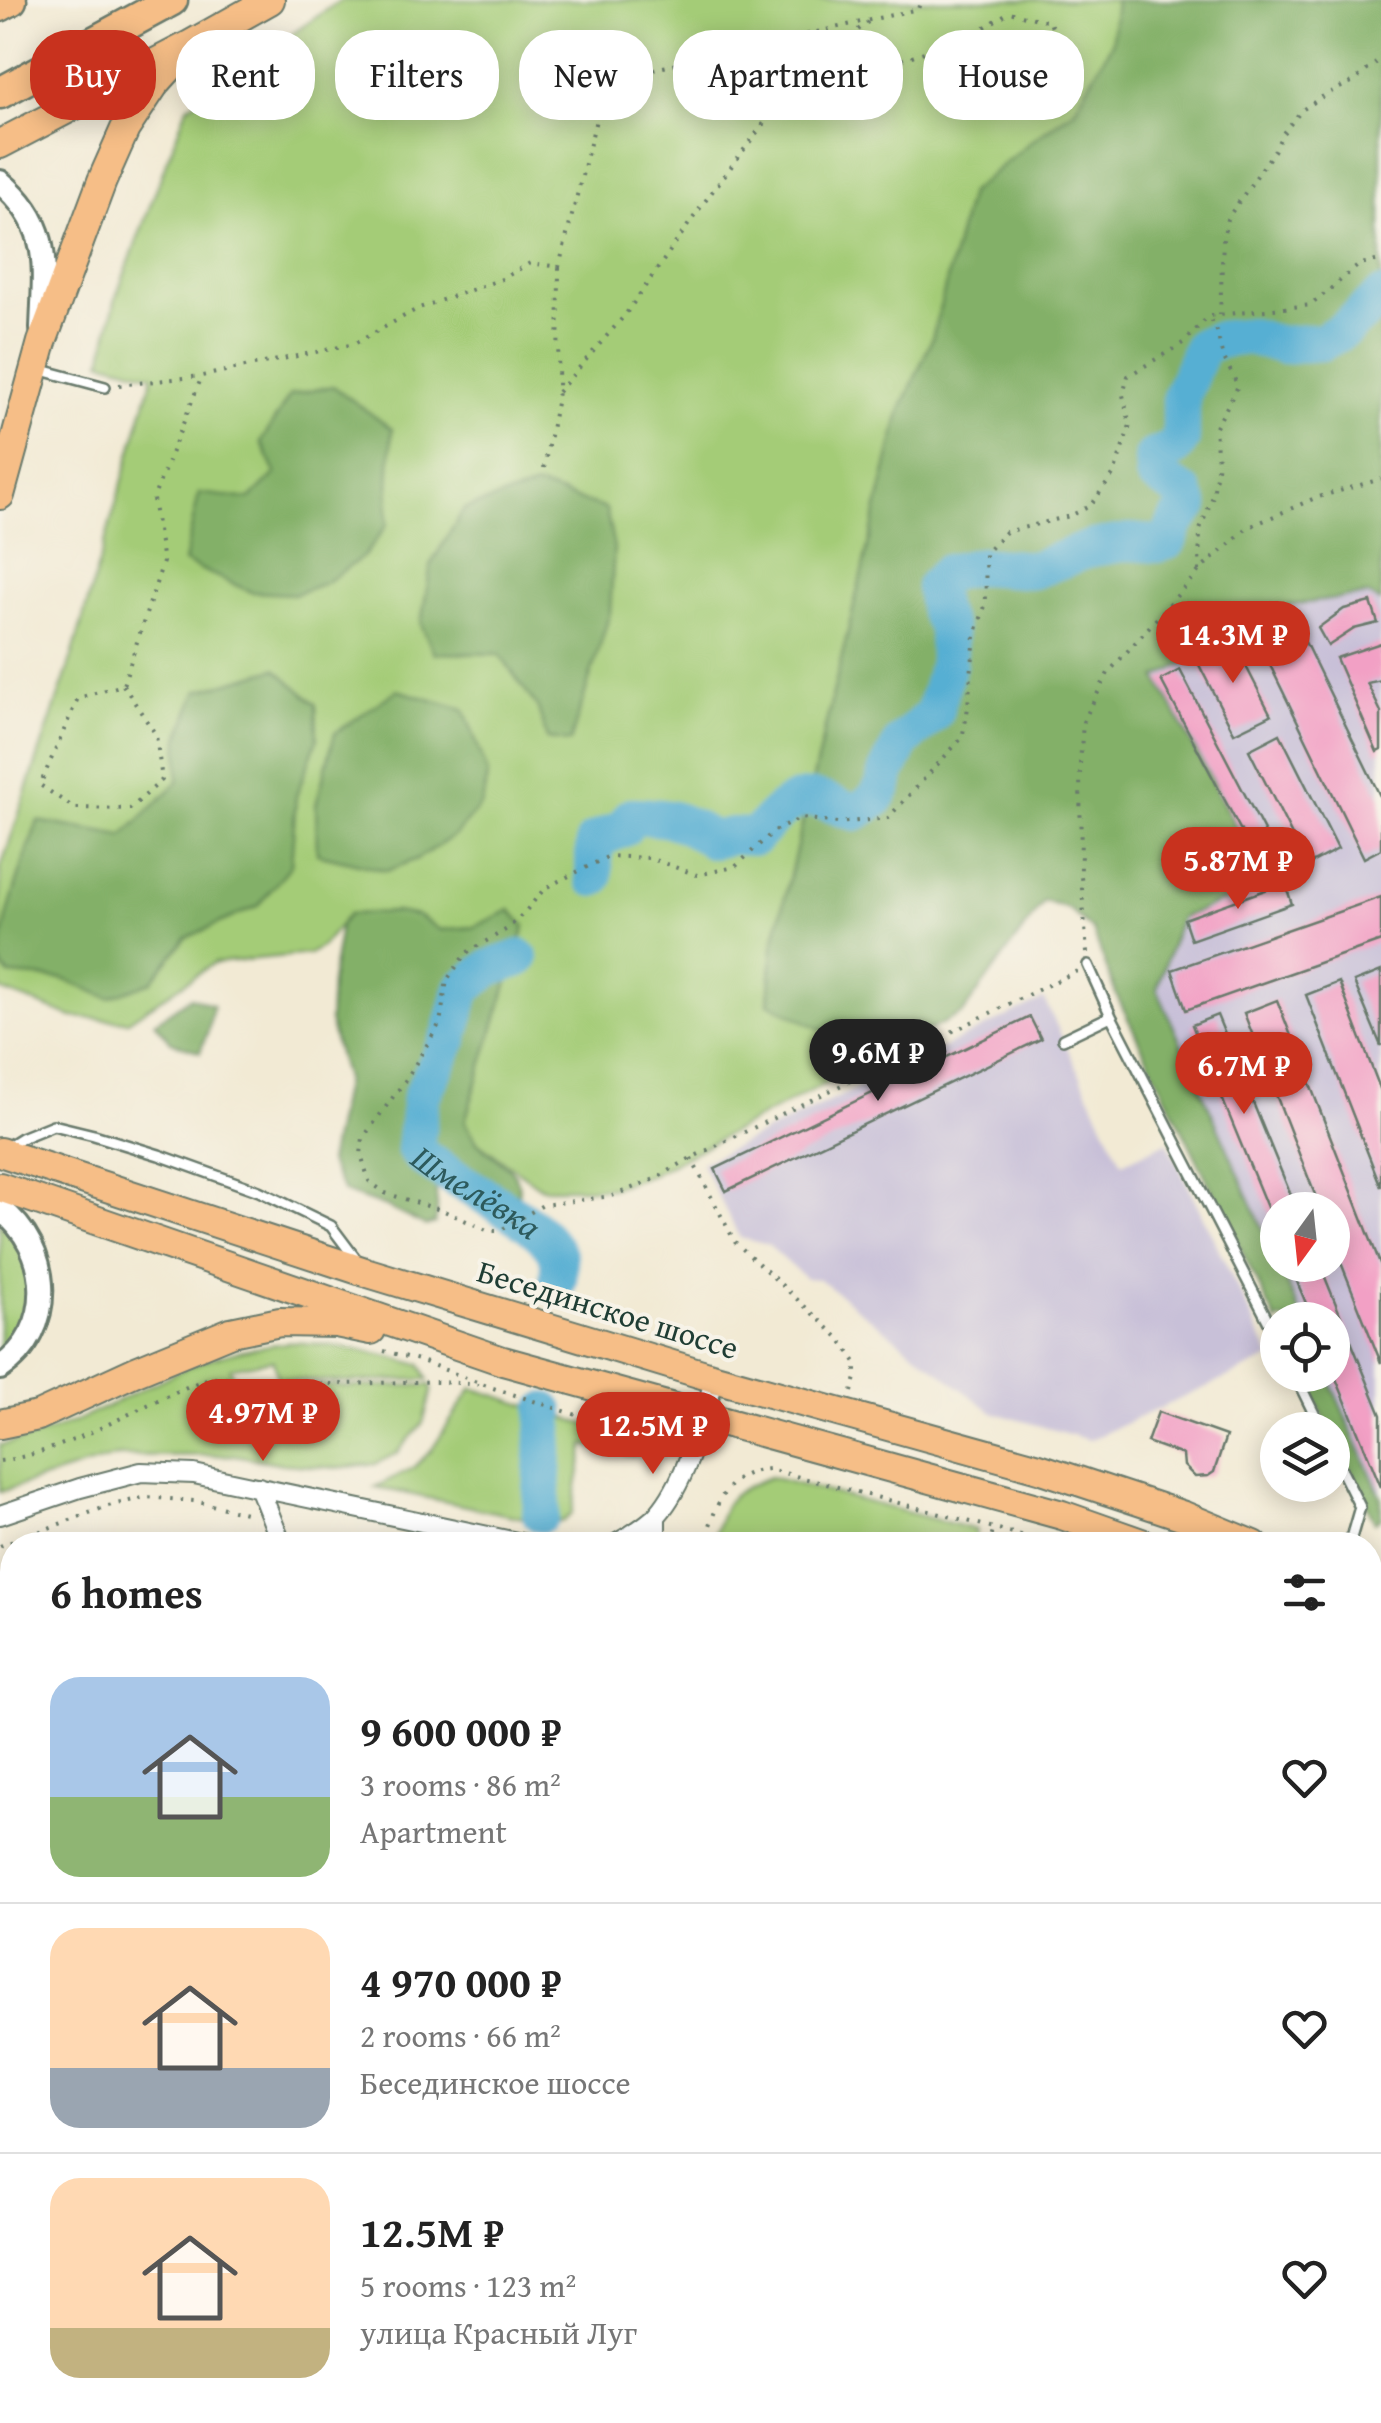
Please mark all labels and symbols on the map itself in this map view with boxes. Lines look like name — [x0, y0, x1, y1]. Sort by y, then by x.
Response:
pin: 14.3M ₽ — [1141, 601, 1325, 686]
pin: 5.87M ₽ — [1146, 827, 1330, 912]
pin: 9.6M ₽ — [797, 1019, 959, 1104]
pin: 6.7M ₽ — [1163, 1032, 1325, 1117]
water label: Шмелёвка — [401, 1132, 553, 1251]
north arrow — [1260, 1192, 1350, 1282]
street label: Бесединское шоссе — [472, 1247, 744, 1371]
pin: 4.97M ₽ — [171, 1379, 355, 1464]
pin: 12.5M ₽ — [561, 1392, 745, 1477]

